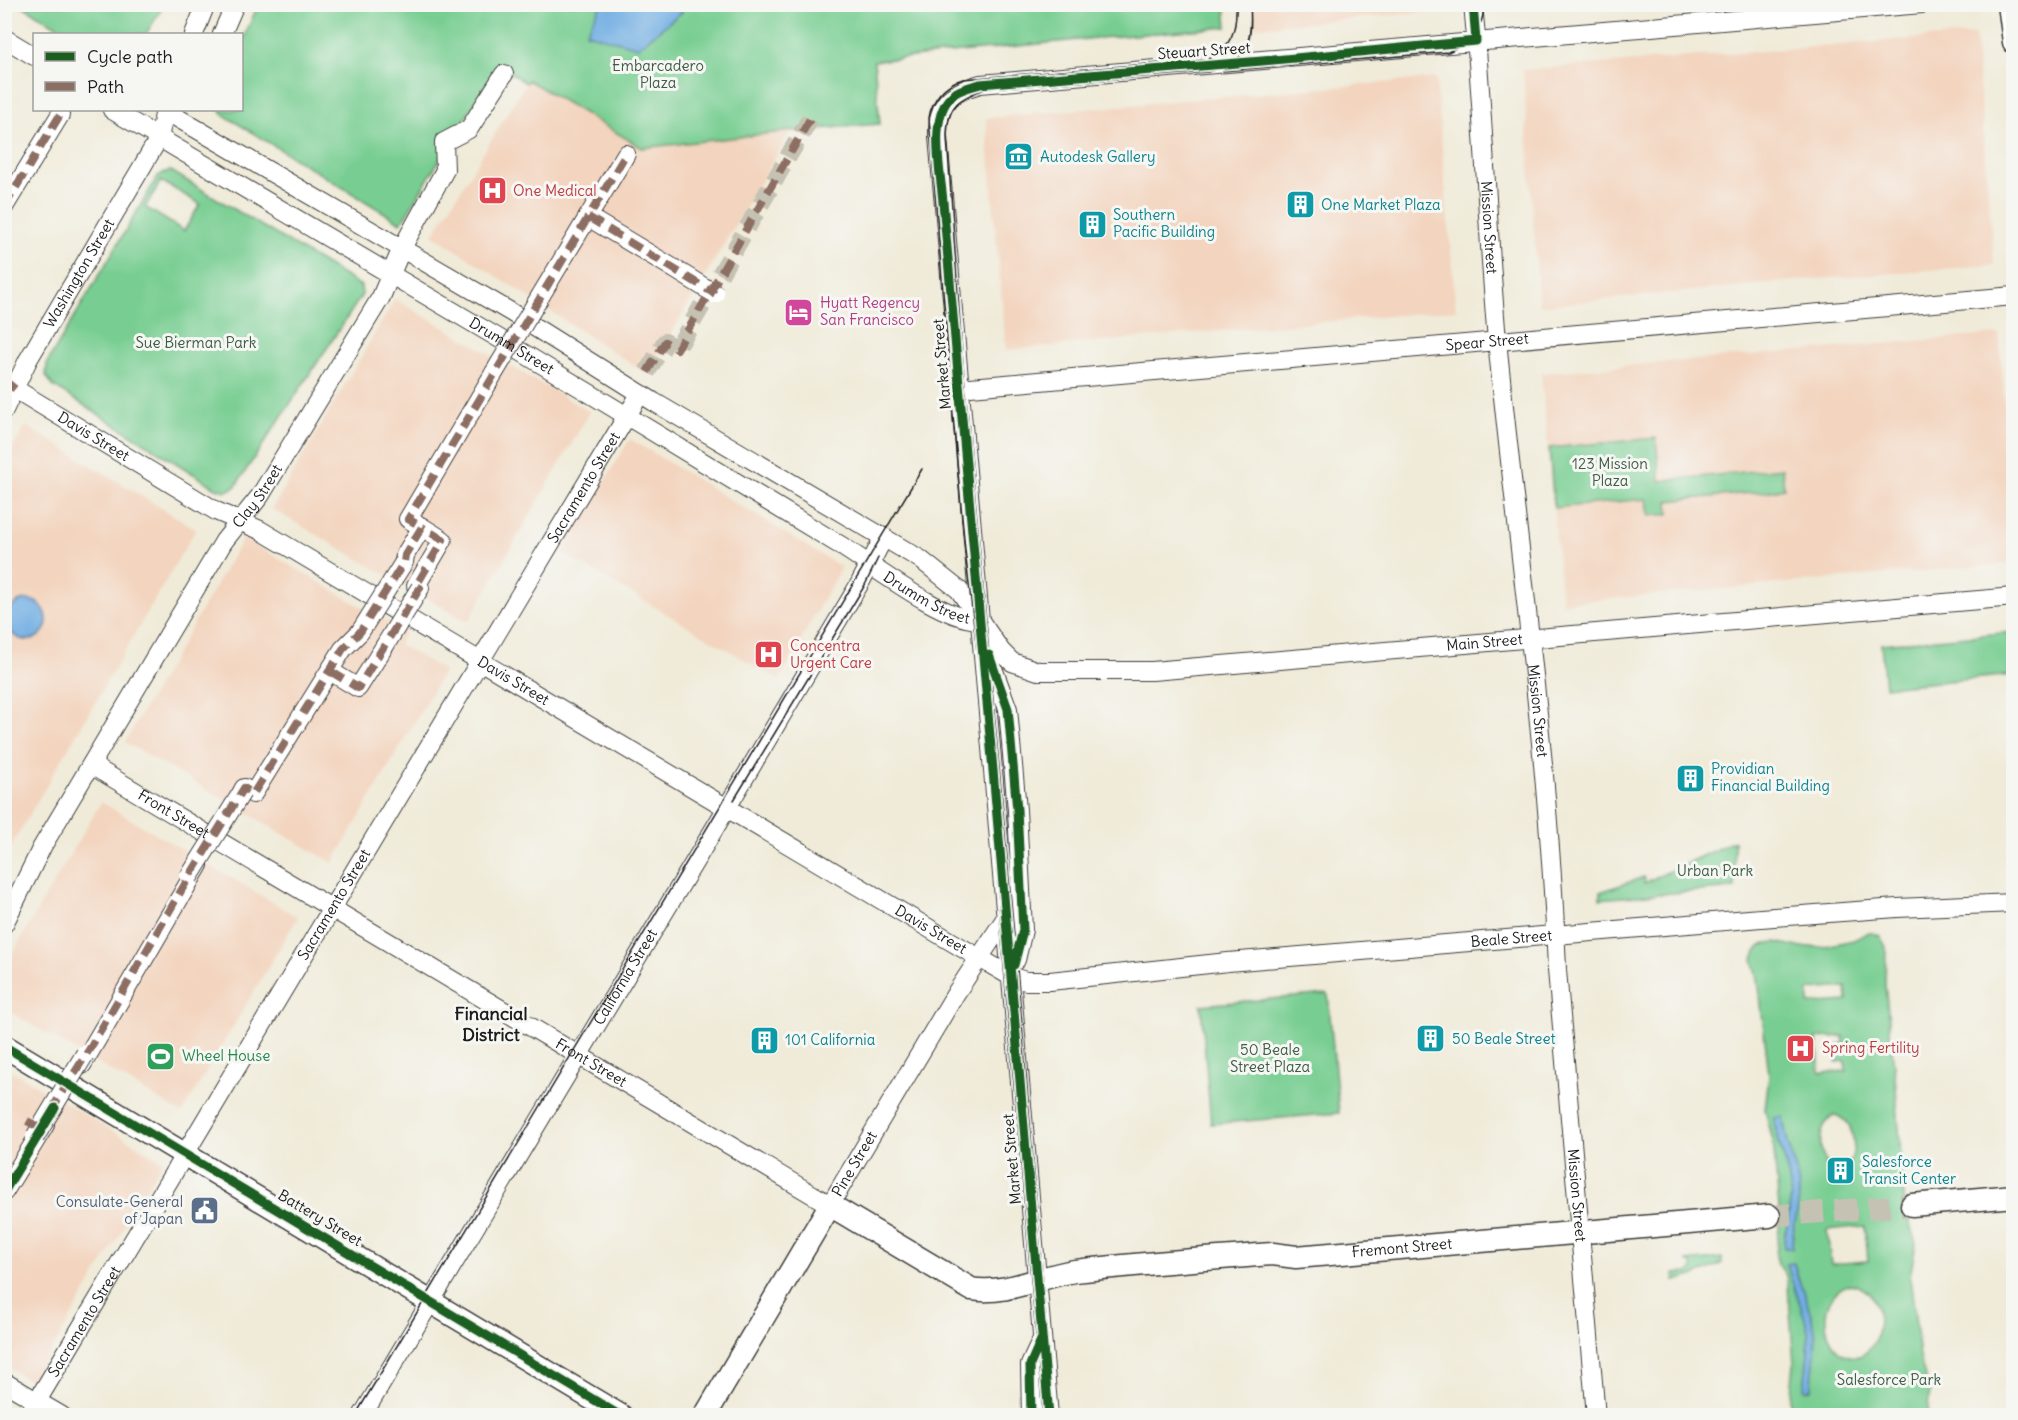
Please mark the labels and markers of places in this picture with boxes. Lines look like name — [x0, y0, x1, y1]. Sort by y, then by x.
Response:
museum icon: Autodesk Gallery — [1003, 141, 1035, 173]
place label: Autodesk Gallery — [1040, 147, 1156, 166]
hospital icon: One Medical — [476, 175, 508, 207]
place label: One Medical — [513, 181, 597, 200]
building icon: One Market Plaza — [1284, 189, 1316, 221]
place label: One Market Plaza — [1321, 195, 1441, 214]
place label: Southern Pacific Building — [1113, 205, 1215, 241]
building icon: Southern Pacific Building — [1076, 208, 1108, 240]
place label: Hyatt Regency San Francisco — [820, 293, 920, 329]
hotel icon: Hyatt Regency San Francisco — [783, 296, 815, 328]
place label: Concentra Urgent Care — [790, 636, 872, 672]
hospital icon: Concentra Urgent Care — [753, 639, 785, 671]
place label: Providian Financial Building — [1711, 759, 1830, 795]
building icon: Providian Financial Building — [1674, 762, 1706, 794]
building icon: 50 Beale Street — [1415, 1023, 1447, 1055]
building icon: 101 California — [748, 1024, 780, 1056]
place label: 50 Beale Street — [1452, 1029, 1556, 1048]
place label: 101 California — [785, 1030, 876, 1049]
hospital icon: Spring Fertility — [1785, 1032, 1817, 1064]
place label: Spring Fertility — [1822, 1038, 1920, 1057]
sports icon: Wheel House — [145, 1040, 177, 1072]
place label: Wheel House — [182, 1046, 270, 1065]
place label: Salesforce Transit Center — [1862, 1152, 1956, 1188]
building icon: Salesforce Transit Center — [1825, 1155, 1857, 1187]
place label: Consulate-General of Japan — [56, 1192, 183, 1228]
public building icon: Consulate-General of Japan — [188, 1195, 220, 1227]

